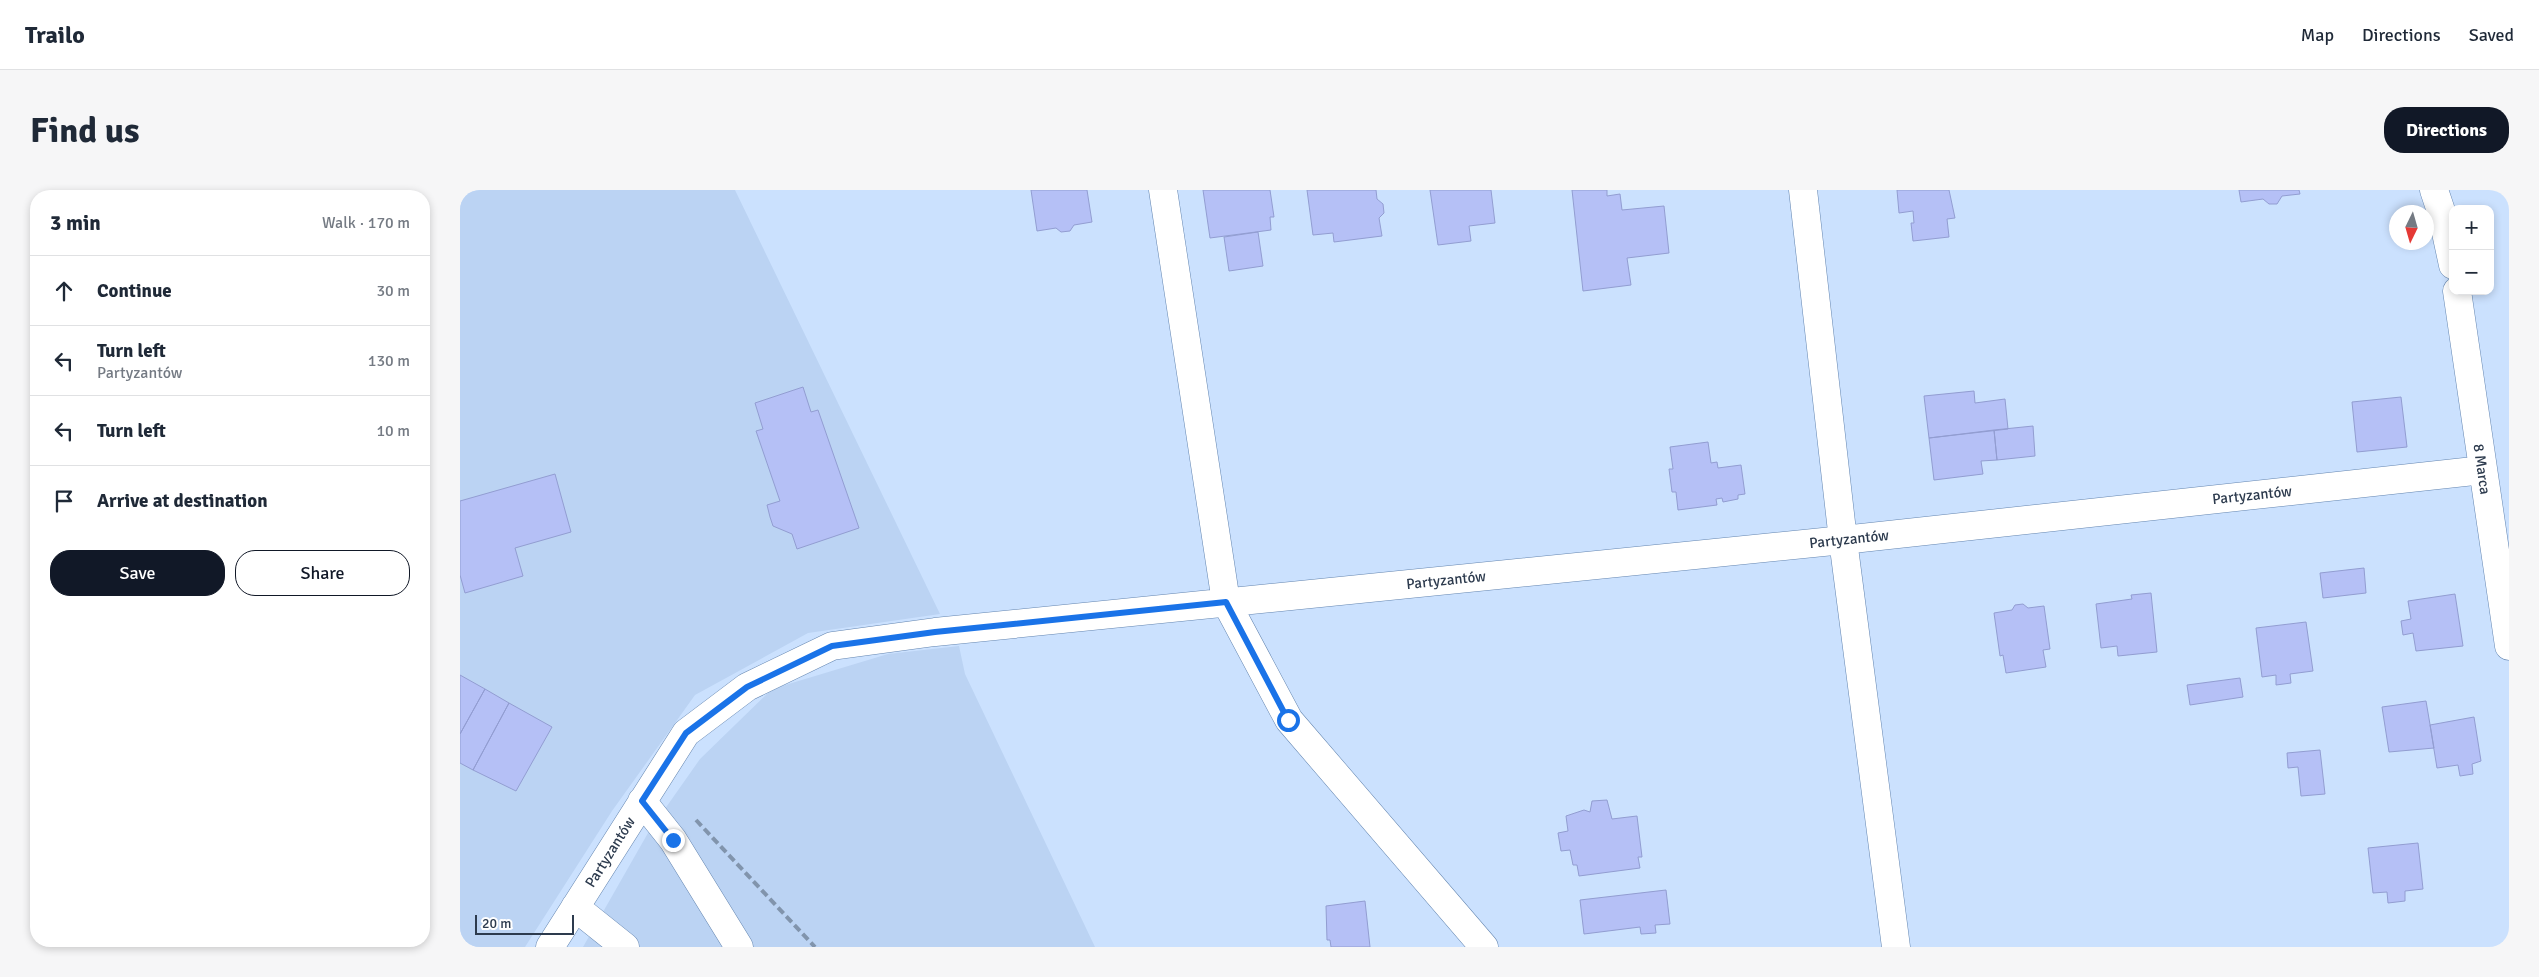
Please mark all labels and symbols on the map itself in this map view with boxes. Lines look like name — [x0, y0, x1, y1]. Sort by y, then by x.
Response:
north arrow — [2389, 205, 2434, 250]
street label: 8 Marca — [2470, 442, 2494, 496]
street label: Partyzantów — [2211, 482, 2293, 508]
street label: Partyzantów — [1808, 526, 1890, 552]
street label: Partyzantów — [1405, 567, 1487, 593]
route start — [1277, 709, 1300, 732]
street label: Partyzantów — [581, 813, 639, 891]
route end — [662, 829, 685, 852]
scale bar — [475, 912, 574, 935]

